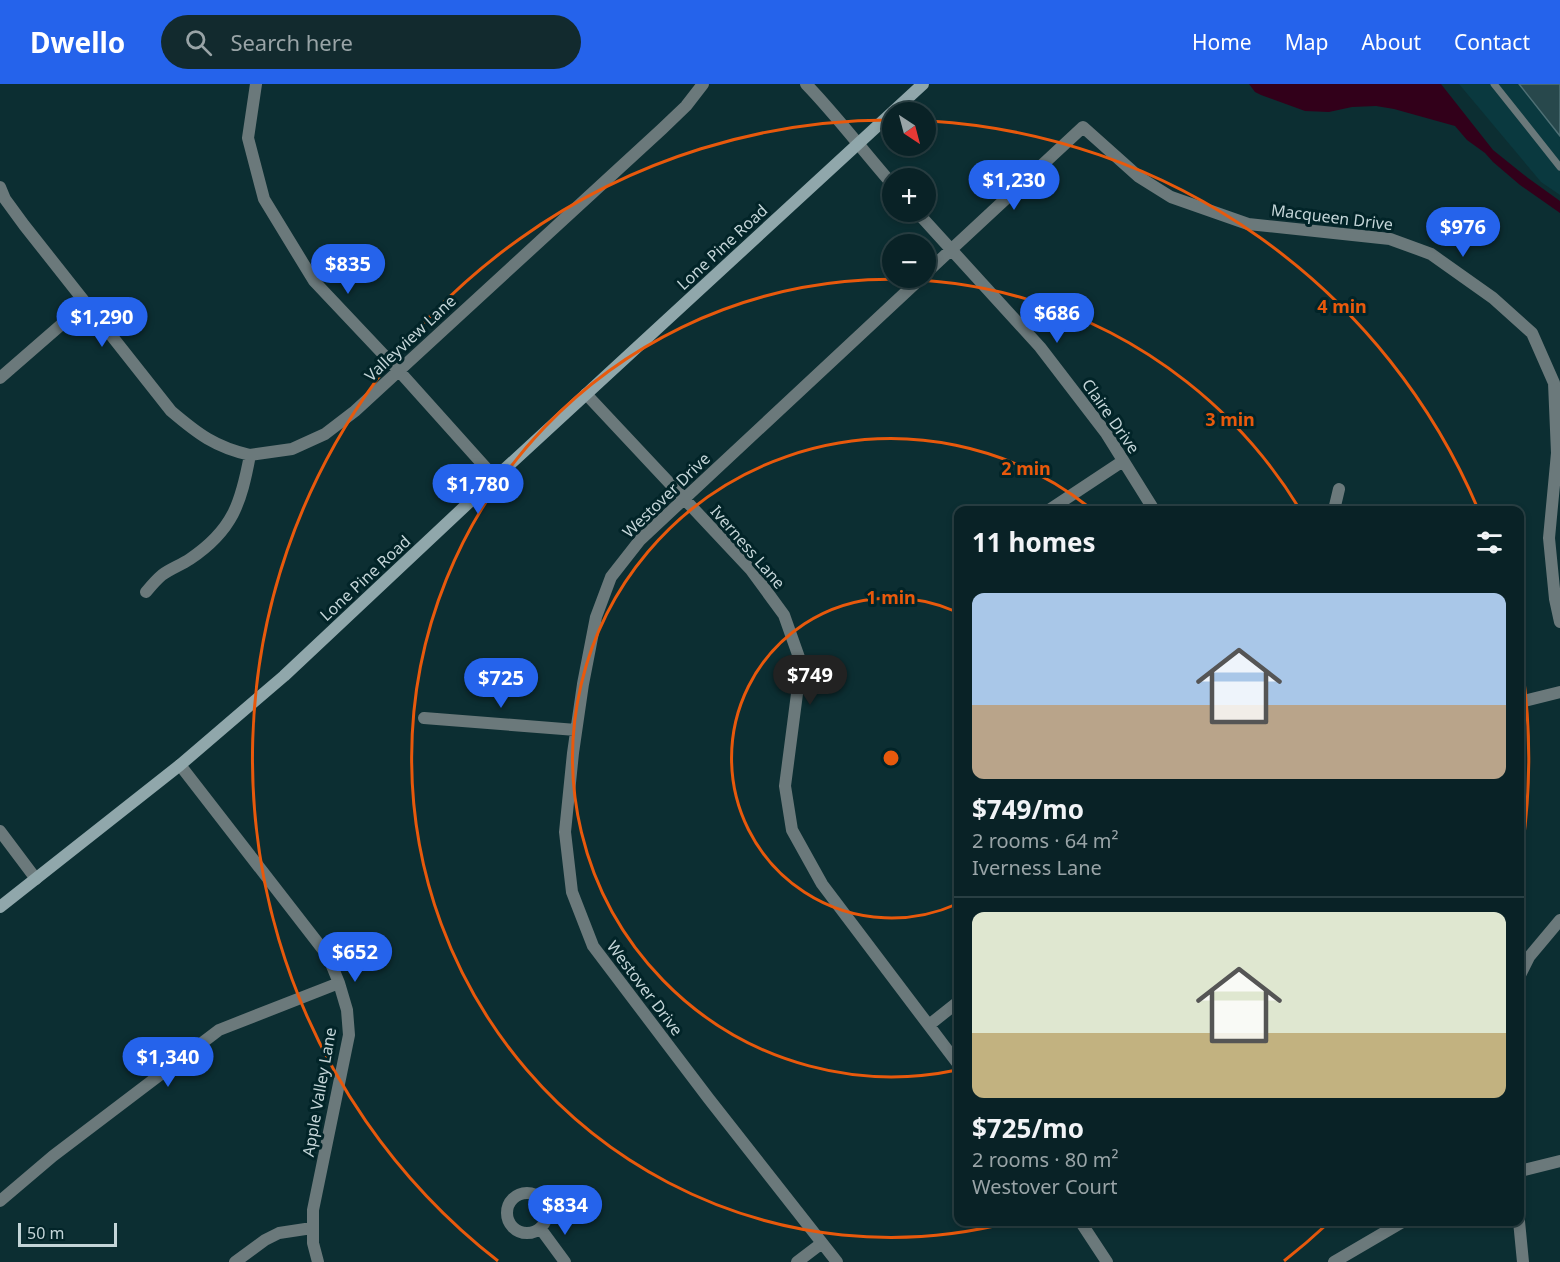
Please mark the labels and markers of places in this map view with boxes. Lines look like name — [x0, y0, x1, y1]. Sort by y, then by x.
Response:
pin: $1,230 — [965, 160, 1063, 211]
pin: $976 — [1427, 207, 1499, 258]
pin: $835 — [312, 244, 384, 295]
pin: $686 — [1021, 293, 1093, 344]
pin: $1,290 — [53, 297, 151, 348]
pin: $1,780 — [429, 464, 527, 515]
pin: $749 — [774, 655, 846, 706]
pin: $725 — [465, 658, 537, 709]
centre of rings — [881, 748, 901, 768]
pin: $652 — [319, 932, 391, 983]
pin: $1,340 — [119, 1037, 217, 1088]
pin: $834 — [529, 1185, 601, 1236]

